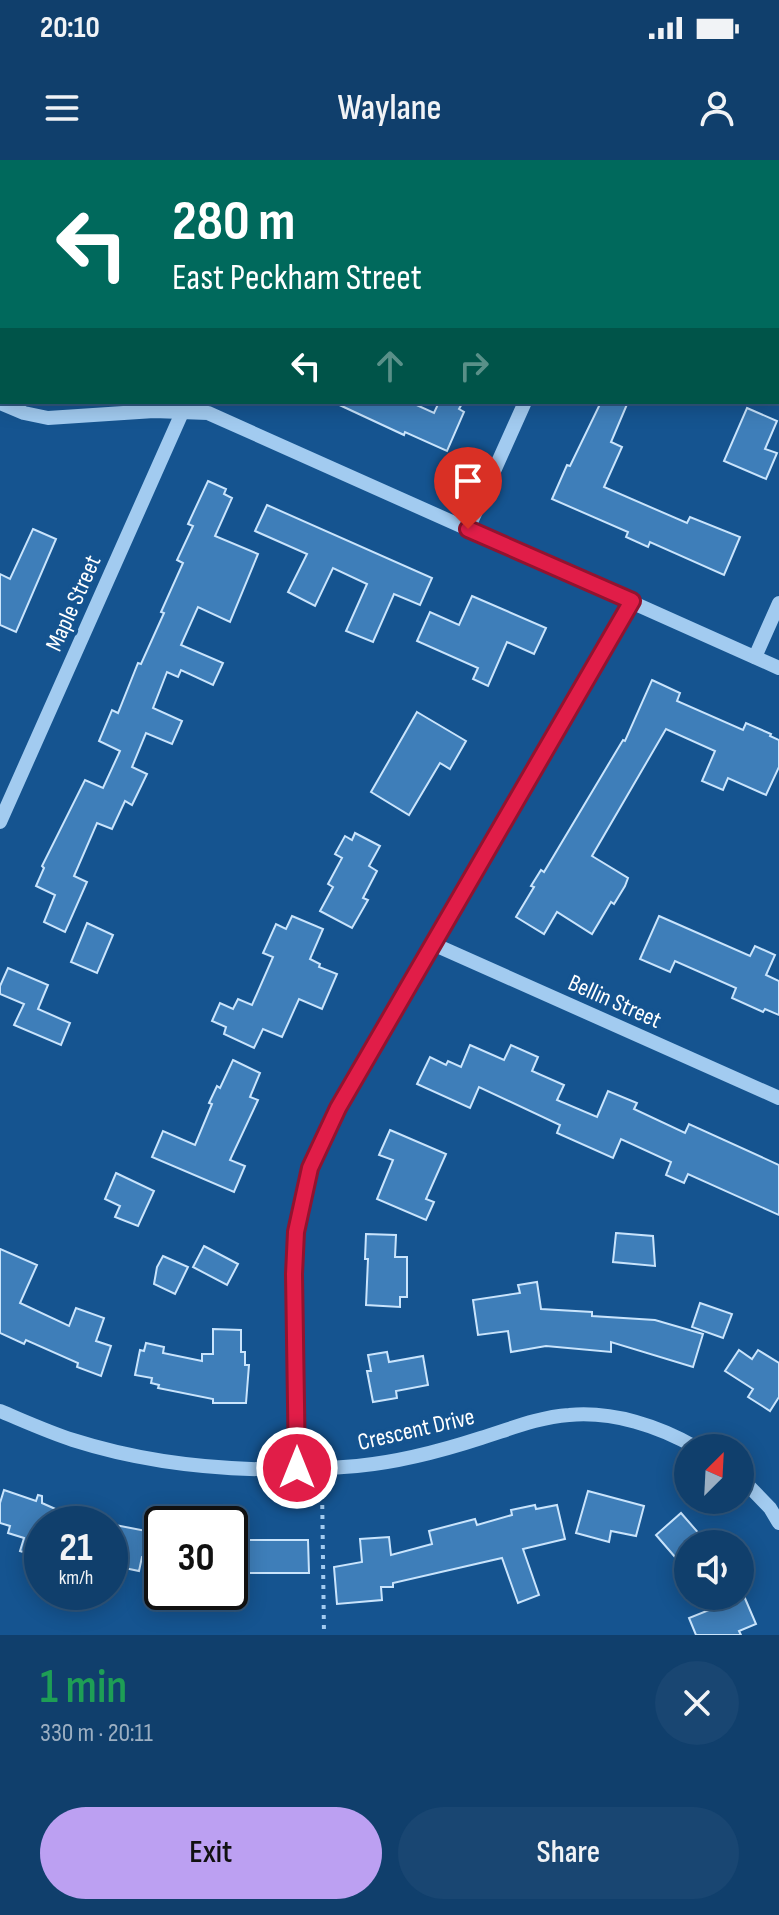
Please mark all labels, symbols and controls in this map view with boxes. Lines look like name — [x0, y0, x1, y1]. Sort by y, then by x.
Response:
text: 20:10 — [40, 10, 100, 46]
icon: menu — [40, 86, 84, 130]
icon: person — [695, 86, 739, 130]
text: Waylane — [337, 87, 442, 130]
text: 280 m — [172, 189, 295, 256]
icon: left — [40, 192, 144, 296]
text: East Peckham Street — [172, 257, 422, 300]
icon: left — [284, 344, 328, 388]
icon: ahead — [368, 344, 412, 388]
icon: right — [452, 344, 496, 388]
pin — [434, 447, 502, 529]
icon: arrive — [446, 459, 490, 503]
street label: Maple Street — [39, 551, 107, 656]
street label: Bellin Street — [564, 968, 666, 1035]
street label: Crescent Drive — [355, 1402, 477, 1457]
position arrow — [255, 1426, 339, 1510]
north arrow — [674, 1434, 754, 1514]
map controls — [674, 1434, 754, 1610]
speed limit sign: 30 — [144, 1506, 248, 1610]
text: 21 — [59, 1524, 93, 1572]
button: sound — [674, 1530, 754, 1610]
text: km/h — [59, 1566, 93, 1590]
text: 1 min — [40, 1659, 127, 1716]
button: close — [655, 1661, 739, 1745]
text: 330 m · 20:11 — [40, 1718, 153, 1749]
button: Exit — [40, 1807, 382, 1899]
button: Share — [398, 1807, 739, 1899]

